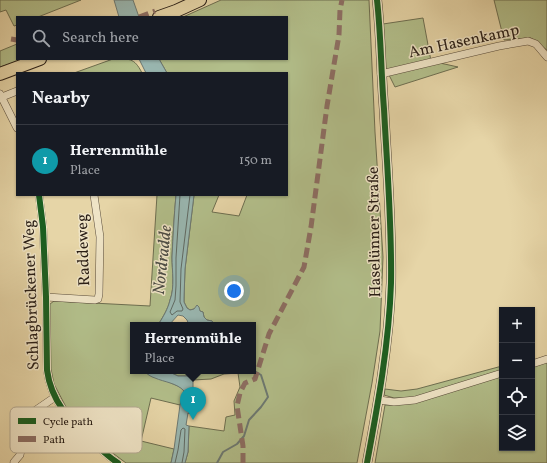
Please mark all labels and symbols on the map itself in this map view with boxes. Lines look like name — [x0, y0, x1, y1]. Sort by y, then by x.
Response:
street label: Am Hasenkamp — [407, 20, 521, 64]
street label: Haselünner Straße — [363, 166, 387, 298]
street label: Raddeweg — [72, 213, 96, 287]
street label: Schlagbrückener Weg — [18, 219, 46, 371]
water label: Nordradde — [148, 223, 178, 296]
your location — [224, 281, 244, 301]
pin: 1 — [180, 387, 206, 420]
legend — [10, 407, 142, 453]
text: Cycle path — [43, 415, 93, 430]
text: Path — [43, 433, 66, 448]

